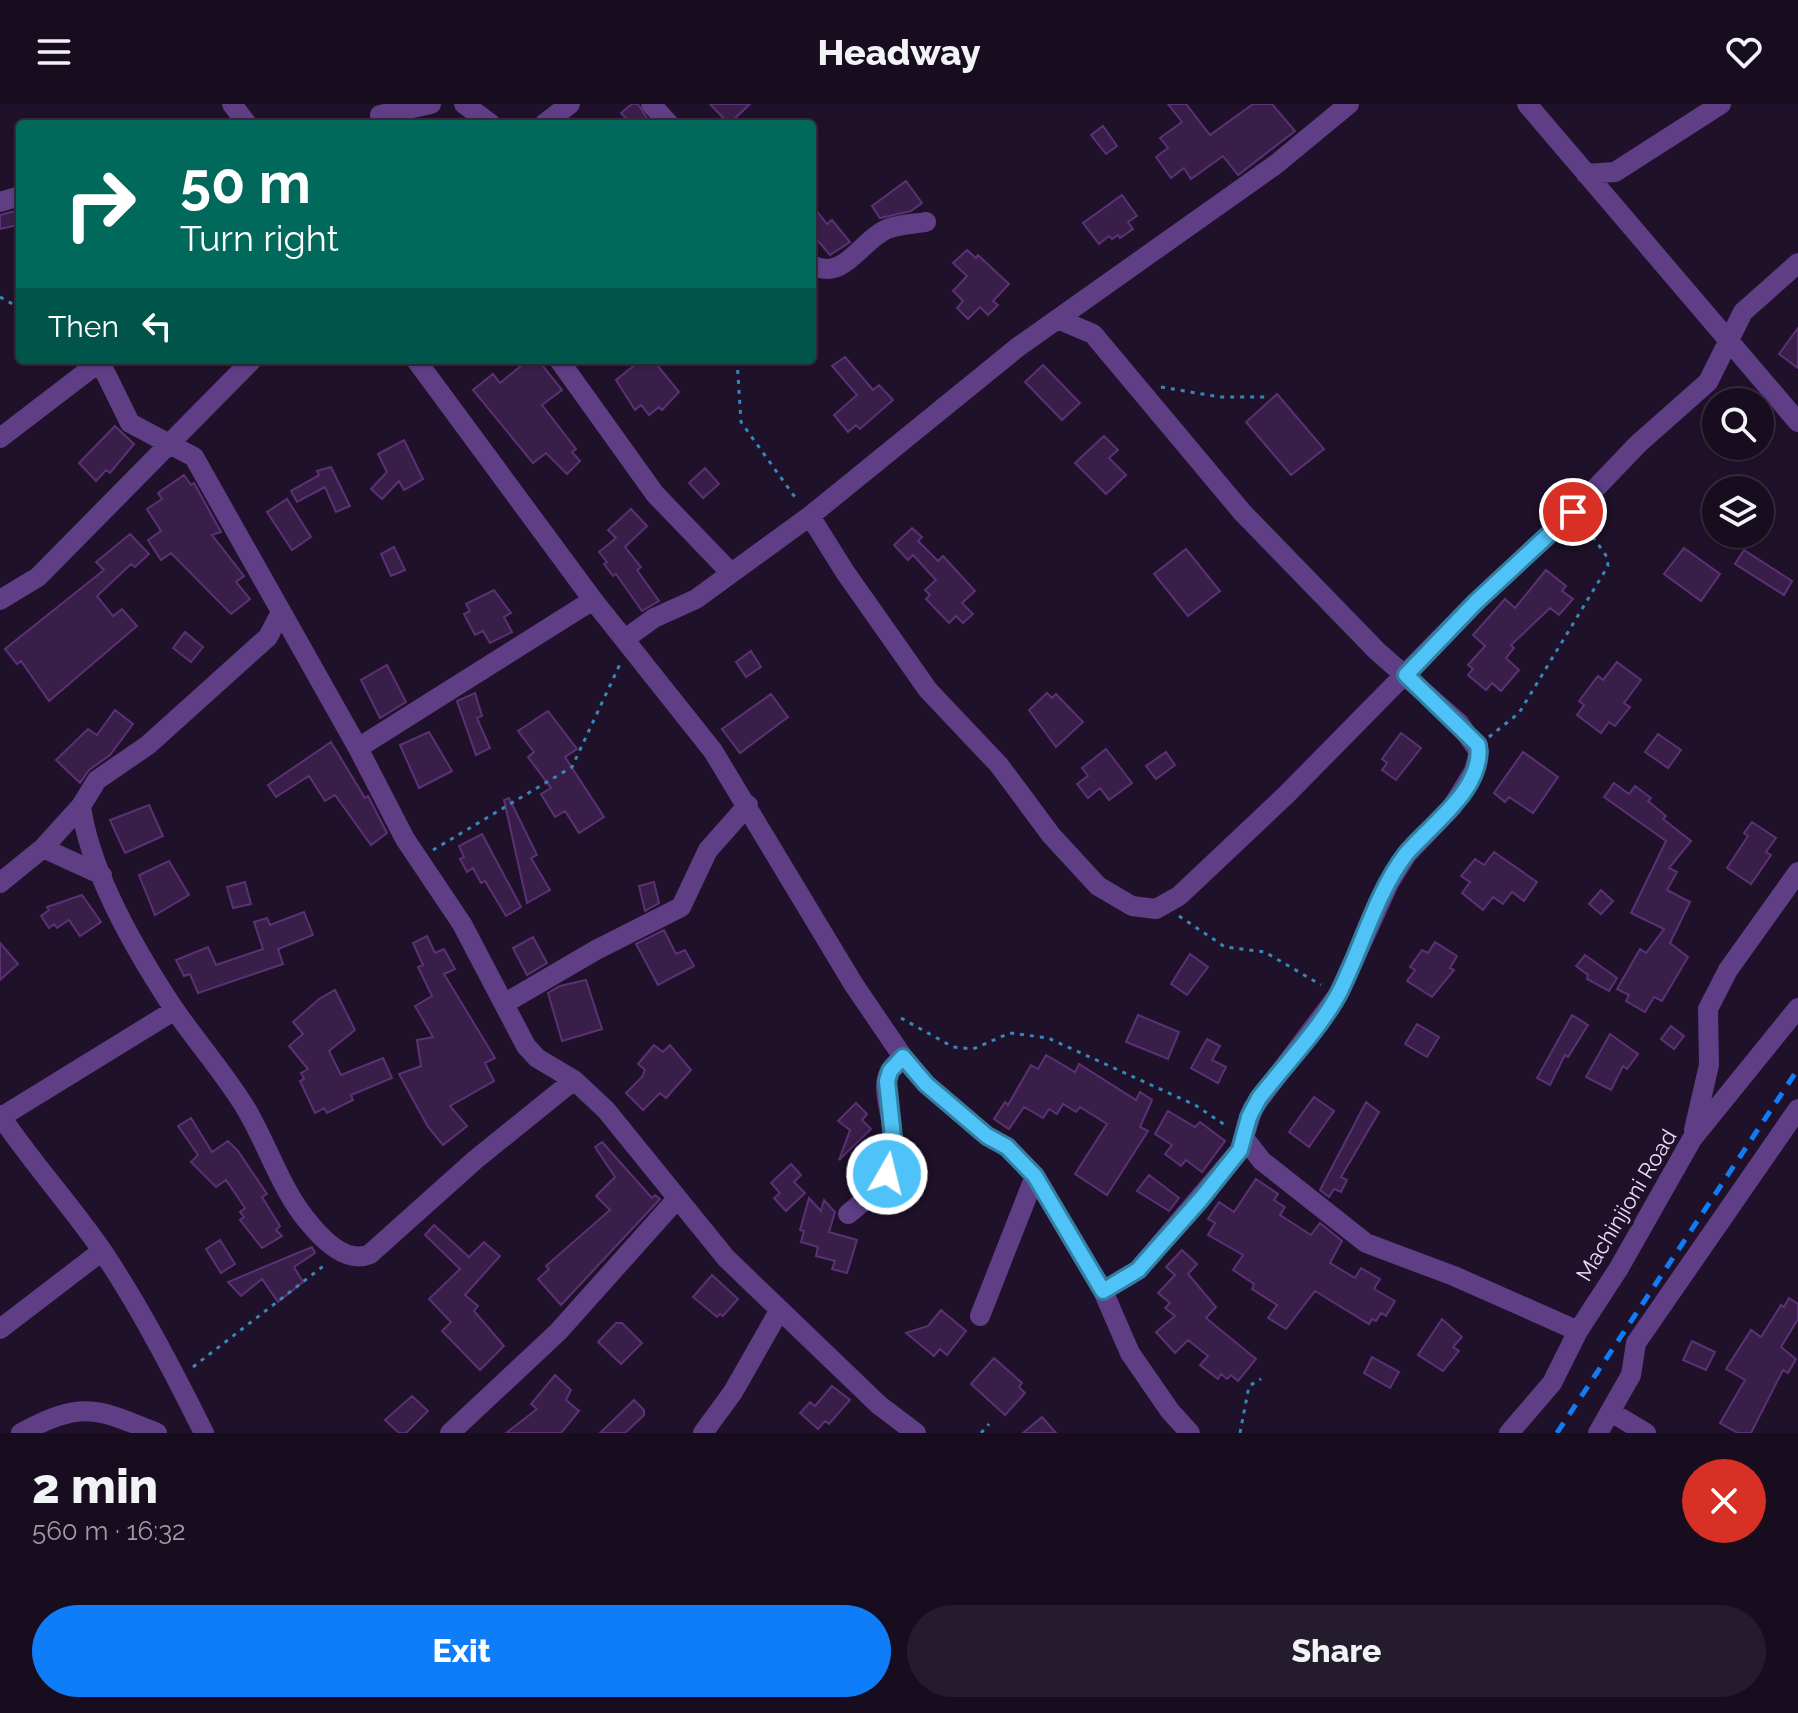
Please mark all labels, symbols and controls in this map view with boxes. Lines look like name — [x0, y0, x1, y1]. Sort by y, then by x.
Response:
icon: menu — [32, 30, 76, 74]
icon: heart — [1722, 30, 1766, 74]
text: Headway — [817, 31, 981, 73]
text: 50 m — [180, 150, 311, 216]
icon: right — [48, 152, 152, 256]
text: Turn right — [180, 217, 339, 259]
icon: left — [135, 304, 179, 348]
text: Then — [48, 309, 119, 344]
map controls — [1702, 388, 1774, 548]
button: search — [1702, 388, 1774, 460]
button: layers — [1702, 476, 1774, 548]
pin — [1539, 478, 1607, 546]
icon: arrive — [1551, 490, 1595, 534]
street label: Machinjioni Road — [1570, 1124, 1682, 1286]
position arrow — [845, 1132, 929, 1216]
text: 2 min — [32, 1458, 158, 1514]
button: close — [1682, 1459, 1766, 1543]
text: 560 m · 16:32 — [32, 1516, 186, 1546]
button: Exit — [32, 1605, 891, 1697]
button: Share — [907, 1605, 1766, 1697]

